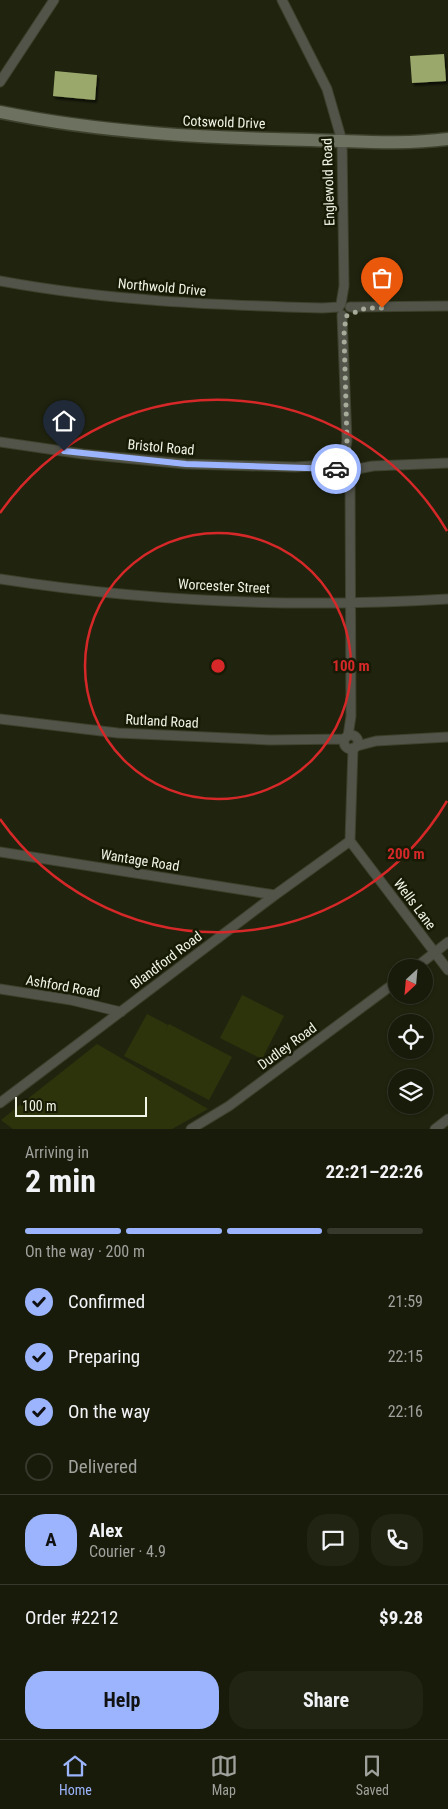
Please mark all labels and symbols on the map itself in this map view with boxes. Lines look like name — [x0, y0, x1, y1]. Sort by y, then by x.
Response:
street label: Cotswold Drive — [182, 113, 266, 131]
street label: Englewold Road — [318, 138, 338, 226]
pin — [361, 257, 403, 308]
street label: Northwold Drive — [117, 275, 207, 299]
pin — [43, 400, 85, 451]
street label: Bristol Road — [127, 436, 195, 458]
courier — [311, 444, 361, 494]
street label: Worcester Street — [178, 576, 270, 596]
centre of rings — [209, 657, 227, 675]
text: 100 m — [332, 657, 370, 675]
street label: Rutland Road — [125, 711, 199, 731]
text: 200 m — [387, 845, 425, 863]
street label: Wantage Road — [99, 846, 181, 874]
street label: Wells Lane — [391, 875, 440, 933]
street label: Blandford Road — [127, 928, 205, 992]
north arrow — [388, 959, 432, 1004]
street label: Ashford Road — [25, 972, 101, 1000]
street label: Dudley Road — [255, 1019, 319, 1073]
scale bar — [15, 1094, 148, 1117]

